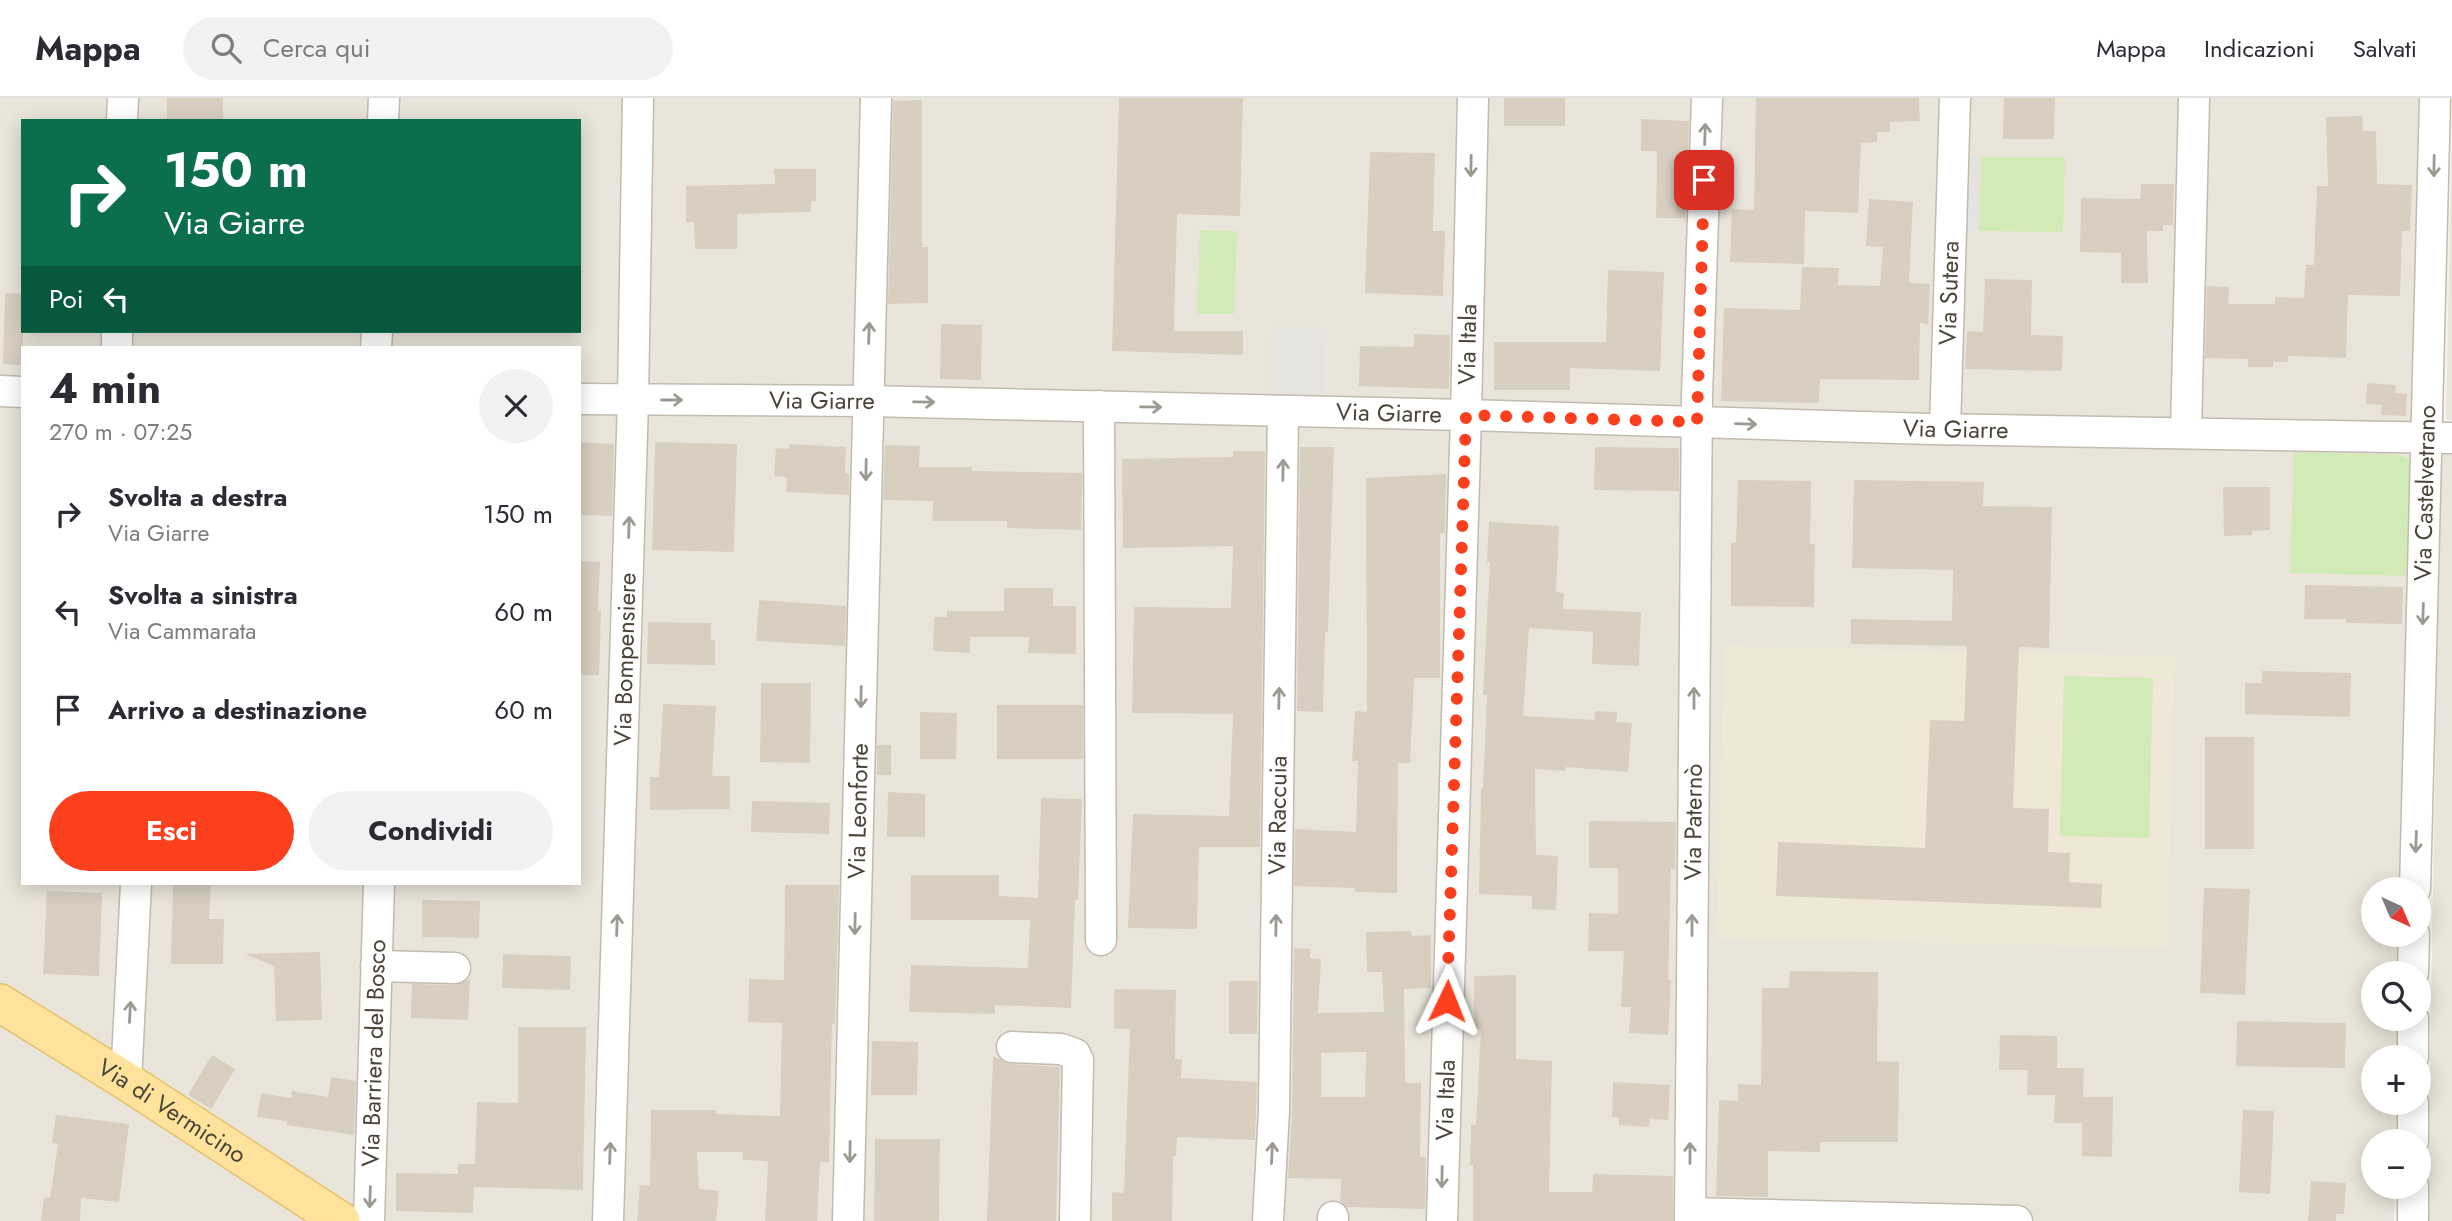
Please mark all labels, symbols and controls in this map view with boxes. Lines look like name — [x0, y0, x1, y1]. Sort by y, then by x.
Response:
search box — [183, 17, 673, 80]
text: Mappa — [35, 25, 141, 72]
icon: search — [207, 29, 245, 67]
text: Cerca qui — [263, 29, 370, 67]
text: Mappa — [2096, 31, 2166, 66]
text: Indicazioni — [2204, 31, 2315, 66]
text: Salvati — [2353, 31, 2417, 66]
one-way arrow — [1699, 123, 1712, 146]
text: 150 m — [164, 135, 308, 205]
icon: right — [49, 147, 140, 238]
pin — [1674, 150, 1734, 210]
one-way arrow — [1464, 154, 1478, 177]
one-way arrow — [2427, 154, 2440, 177]
icon: arrive — [1685, 161, 1723, 199]
text: Via Giarre — [164, 200, 305, 246]
street label: Via Sutera — [1930, 240, 1968, 346]
text: Poi — [49, 280, 83, 318]
icon: left — [97, 280, 135, 318]
street label: Via Itala — [1449, 303, 1485, 385]
one-way arrow — [863, 322, 876, 345]
text: 4 min — [49, 358, 161, 419]
button: close — [479, 369, 553, 443]
street label: Via Giarre — [769, 382, 875, 418]
one-way arrow — [660, 393, 683, 407]
street label: Via Giarre — [1336, 394, 1442, 431]
one-way arrow — [912, 396, 935, 409]
one-way arrow — [1140, 401, 1163, 414]
street label: Via Castelvetrano — [2405, 405, 2444, 582]
street label: Via Giarre — [1902, 410, 2009, 447]
text: 270 m · 07:25 — [49, 415, 192, 449]
one-way arrow — [1734, 417, 1757, 430]
one-way arrow — [859, 458, 873, 481]
one-way arrow — [1276, 459, 1289, 482]
text: Svolta a destra — [108, 478, 288, 516]
icon: right — [49, 495, 87, 533]
text: 150 m — [483, 495, 553, 533]
one-way arrow — [622, 515, 636, 538]
text: Via Giarre — [108, 516, 209, 550]
street label: Via Bompensiere — [604, 572, 645, 746]
text: Svolta a sinistra — [108, 576, 298, 614]
icon: left — [49, 593, 87, 631]
text: 60 m — [494, 593, 553, 631]
one-way arrow — [2416, 602, 2429, 625]
text: Via Cammarata — [108, 614, 256, 648]
one-way arrow — [854, 685, 867, 708]
one-way arrow — [1273, 687, 1286, 710]
one-way arrow — [1687, 687, 1701, 710]
icon: arrive — [49, 691, 87, 729]
text: Arrivo a destinazione — [108, 691, 367, 729]
text: 60 m — [494, 691, 553, 729]
street label: Via Leonforte — [839, 743, 877, 880]
street label: Via Raccuia — [1259, 755, 1296, 875]
street label: Via Paternò — [1675, 763, 1711, 881]
button: Esci — [49, 791, 294, 871]
button: Condividi — [308, 791, 553, 871]
one-way arrow — [2410, 830, 2423, 853]
north arrow — [2361, 877, 2431, 947]
map controls — [2361, 877, 2431, 1199]
one-way arrow — [848, 913, 862, 936]
one-way arrow — [611, 914, 624, 937]
one-way arrow — [1270, 914, 1283, 937]
one-way arrow — [1686, 914, 1699, 937]
street label: Via Barriera del Bosco — [353, 939, 394, 1167]
button: search — [2361, 961, 2431, 1031]
position arrow — [1410, 964, 1484, 1038]
one-way arrow — [123, 1001, 136, 1024]
button: + — [2361, 1045, 2431, 1115]
street label: Via di Vermicino — [91, 1050, 253, 1172]
street label: Via Itala — [1426, 1059, 1464, 1141]
button: − — [2361, 1129, 2431, 1199]
one-way arrow — [843, 1140, 856, 1163]
one-way arrow — [604, 1142, 617, 1165]
one-way arrow — [1265, 1142, 1278, 1165]
one-way arrow — [1684, 1142, 1697, 1165]
one-way arrow — [1435, 1166, 1449, 1189]
one-way arrow — [363, 1185, 377, 1208]

